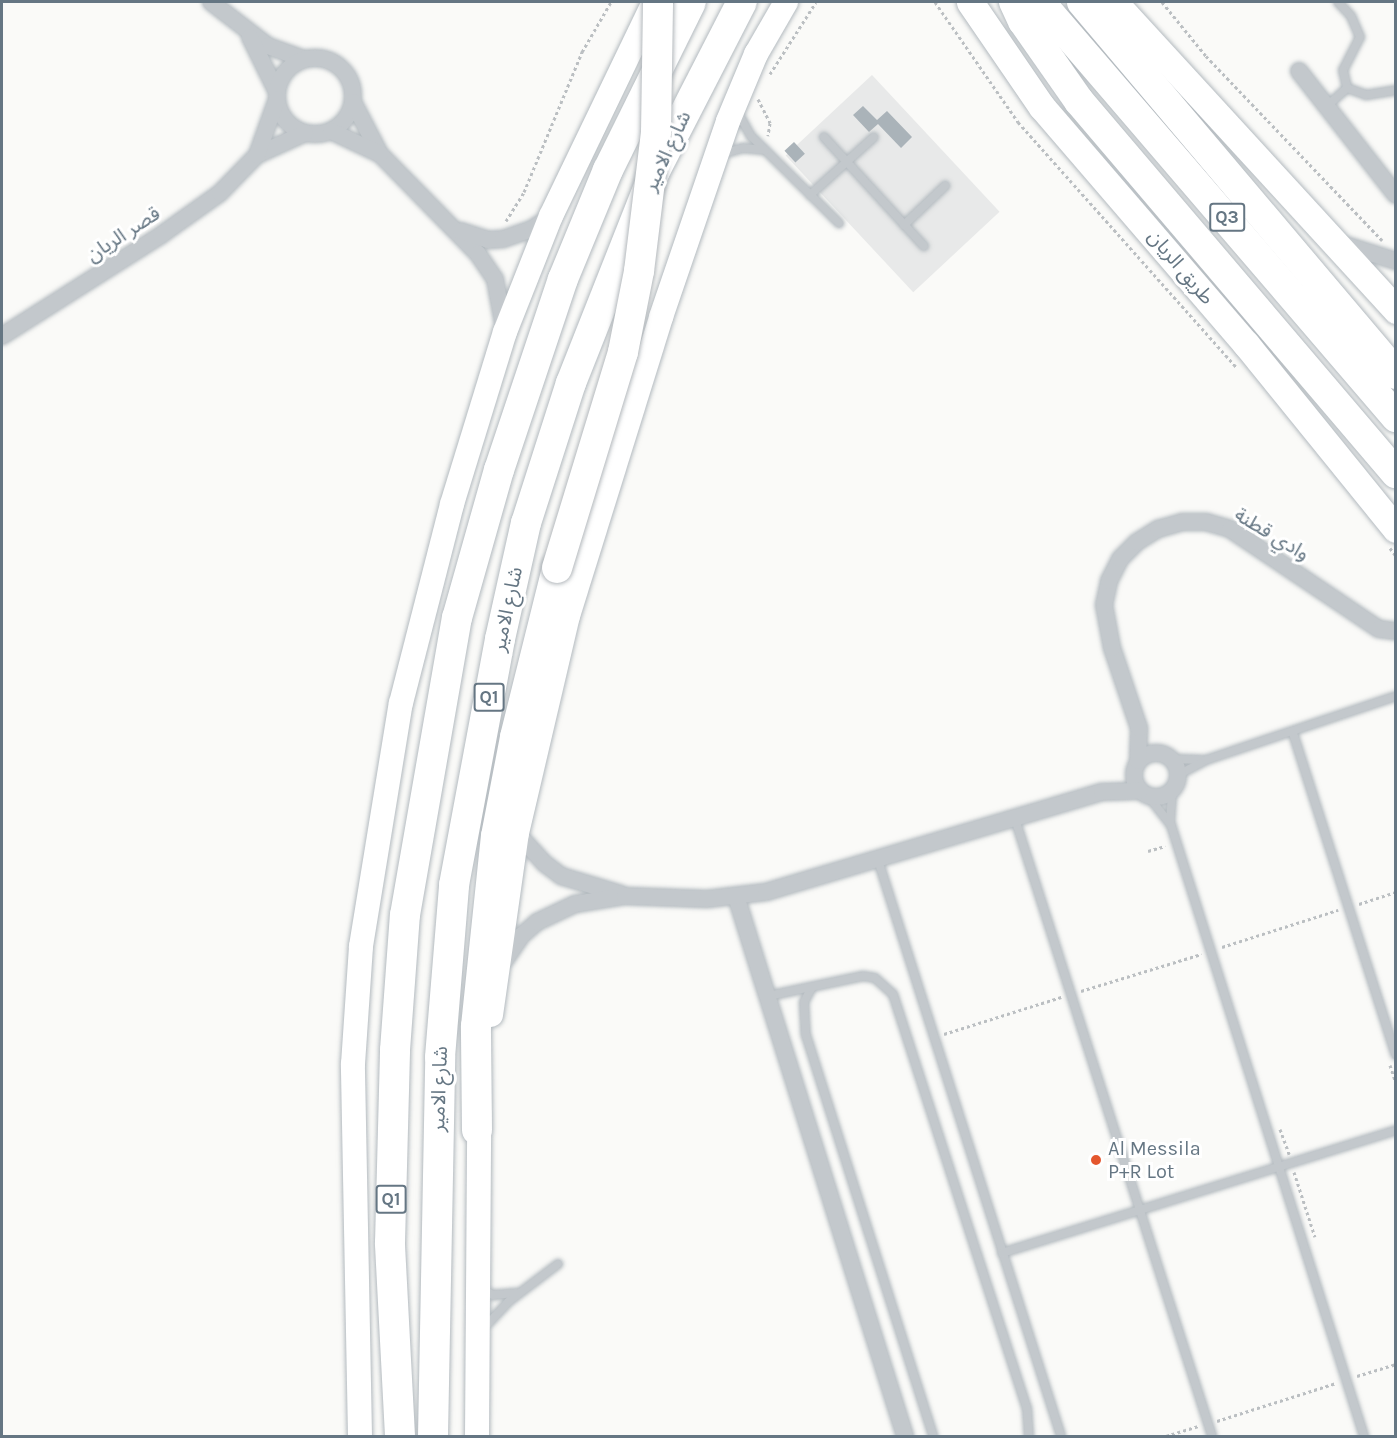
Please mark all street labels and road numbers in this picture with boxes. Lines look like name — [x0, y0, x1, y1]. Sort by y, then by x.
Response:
street label: شارع الامير — [638, 107, 696, 195]
street label: قصر الريان — [82, 201, 164, 267]
road number: Q3 — [1209, 202, 1245, 232]
street label: طريق الريان — [1143, 225, 1219, 309]
street label: وادي قطنة — [1230, 502, 1314, 566]
street label: شارع الامير — [486, 564, 528, 654]
road number: Q1 — [472, 682, 506, 712]
street label: شارع الامير — [426, 1046, 452, 1132]
road number: Q1 — [374, 1184, 408, 1214]

